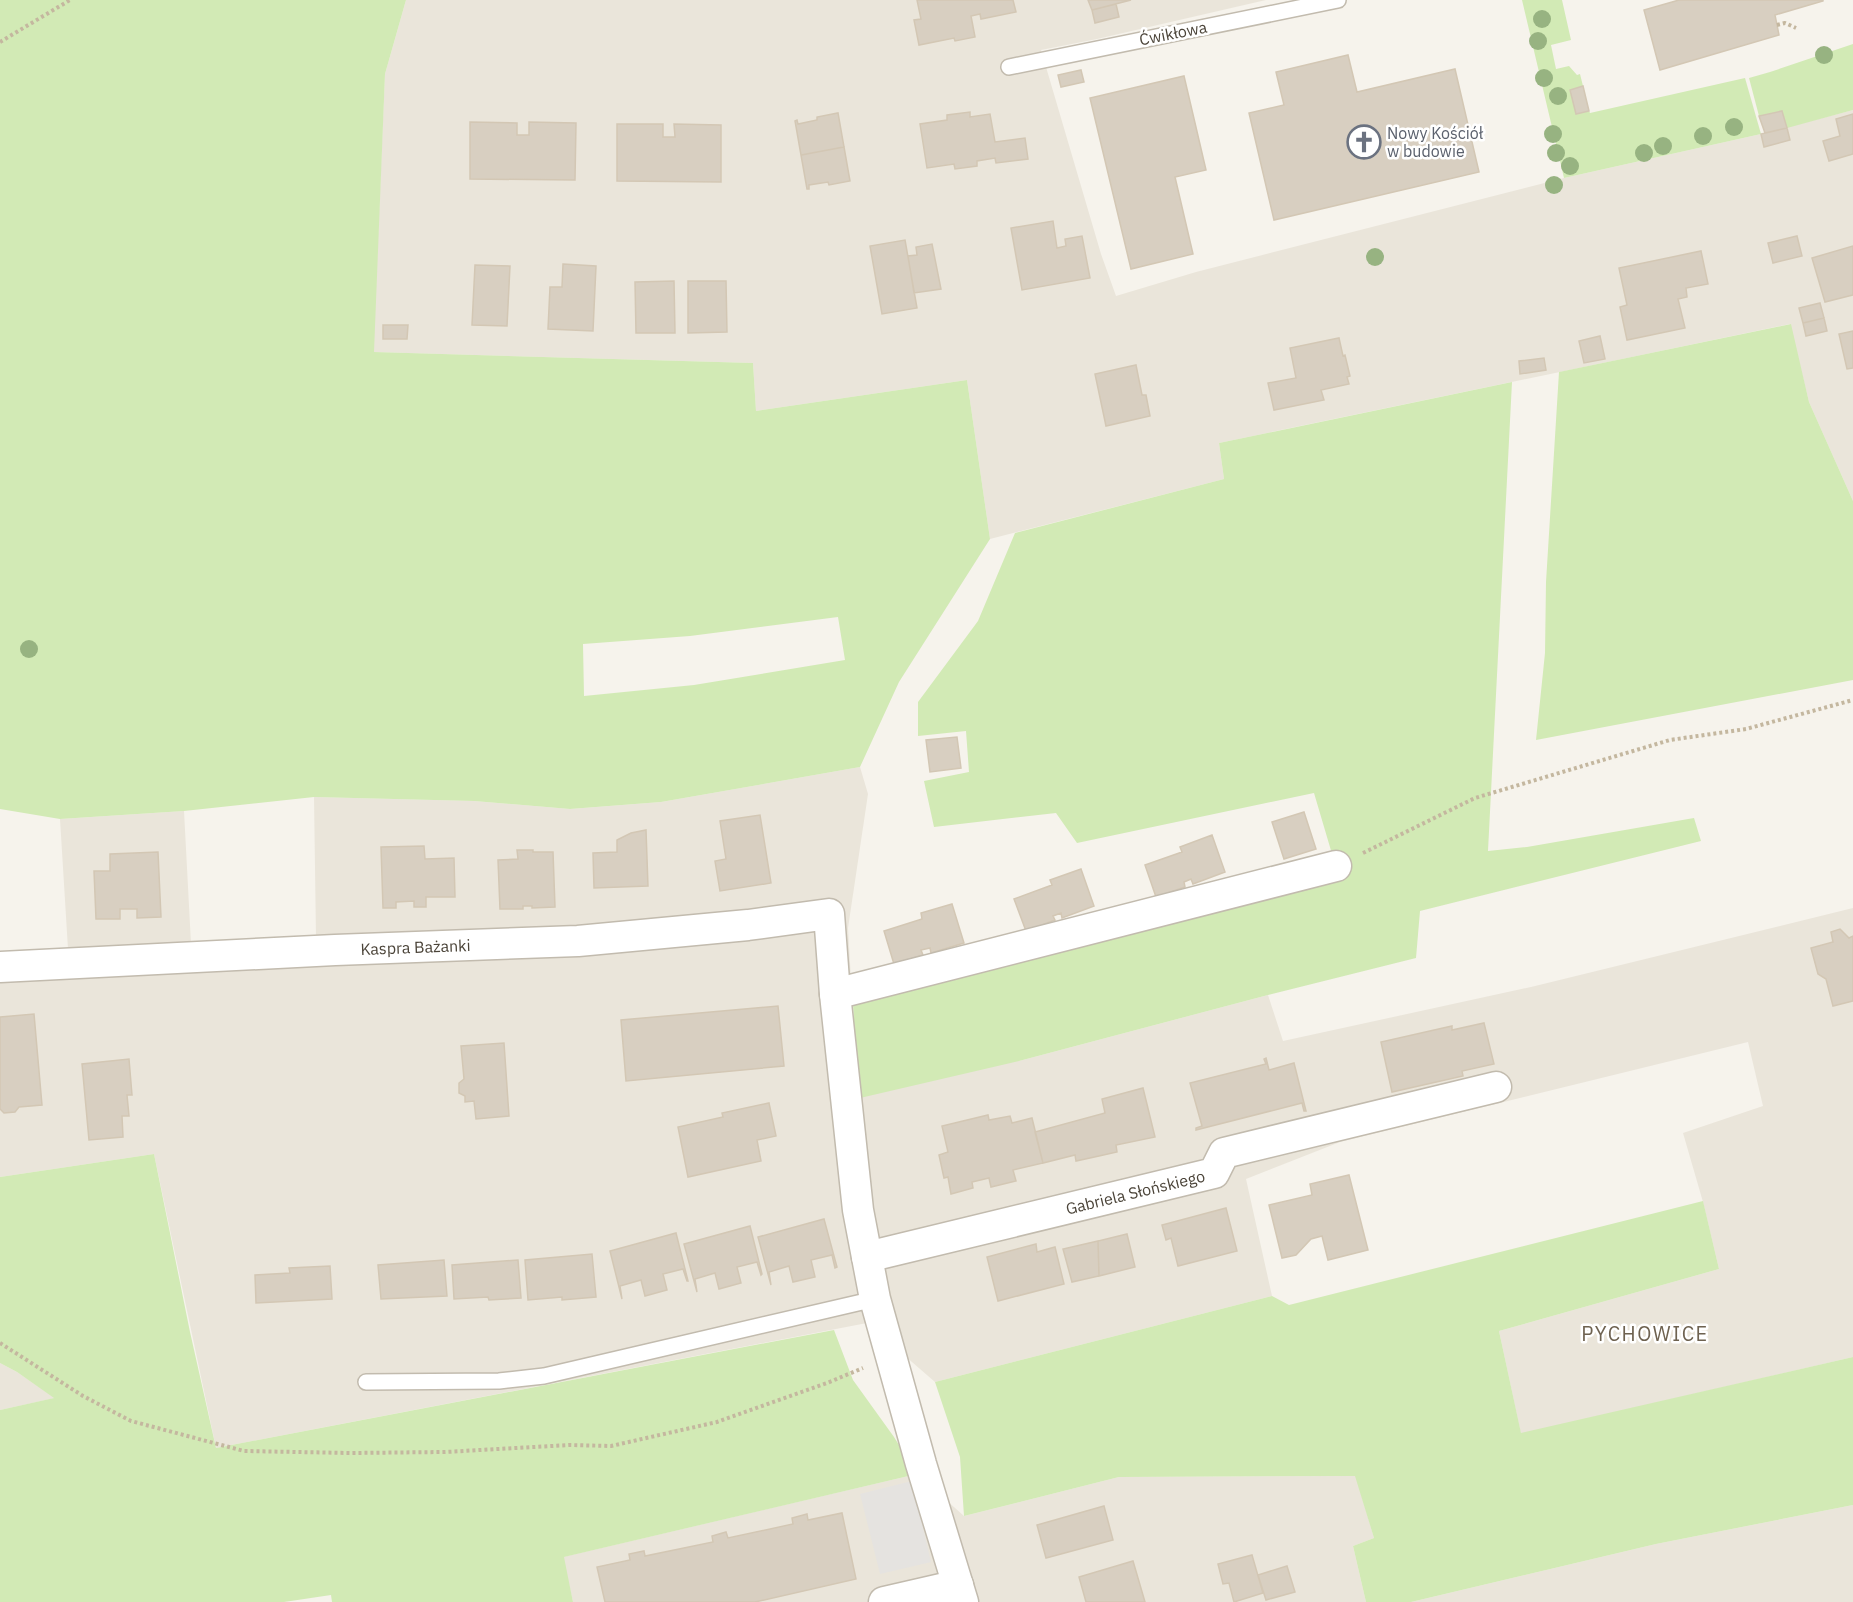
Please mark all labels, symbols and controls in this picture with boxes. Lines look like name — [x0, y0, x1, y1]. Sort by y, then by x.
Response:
street label: Ćwikłowa — [1137, 16, 1209, 49]
place label: Nowy Kościół w budowie — [1387, 123, 1484, 161]
church icon: Nowy Kościół w budowie — [1346, 124, 1382, 160]
street label: Kaspra Bażanki — [360, 935, 471, 959]
street label: Gabriela Słońskiego — [1064, 1166, 1207, 1219]
district label: PYCHOWICE — [1581, 1320, 1709, 1347]

